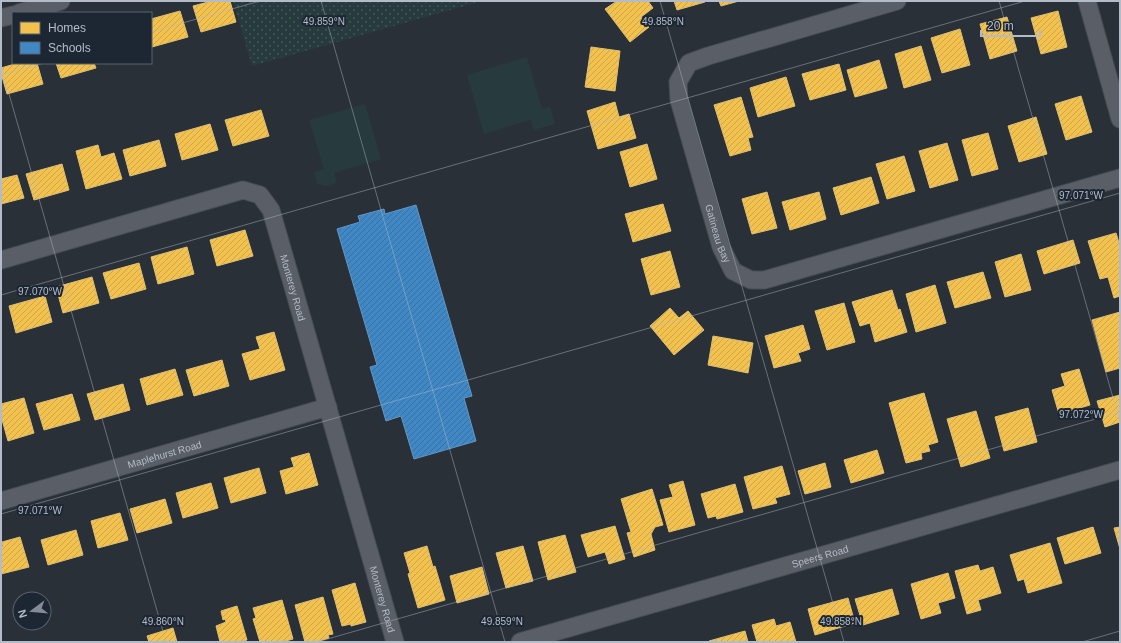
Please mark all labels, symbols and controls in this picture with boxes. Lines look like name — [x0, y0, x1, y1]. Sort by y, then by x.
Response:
legend — [12, 12, 152, 64]
scale bar — [981, 12, 1040, 38]
text: 49.859°N — [303, 16, 345, 27]
text: 49.858°N — [642, 16, 684, 27]
text: 20 m — [987, 19, 1014, 33]
text: Homes — [48, 21, 86, 35]
text: Schools — [48, 41, 91, 55]
text: 97.071°W — [1059, 190, 1104, 201]
street label: Gatineau Bay — [704, 203, 733, 264]
street label: Monterey Road — [279, 253, 308, 322]
text: 97.070°W — [18, 286, 63, 297]
text: 97.072°W — [1059, 409, 1104, 420]
street label: Maplehurst Road — [126, 438, 203, 470]
text: 97.071°W — [18, 505, 63, 516]
street label: Speers Road — [790, 543, 850, 569]
street label: Monterey Road — [368, 565, 397, 633]
north arrow — [12, 591, 52, 631]
text: N — [16, 608, 29, 619]
text: 49.860°N — [142, 616, 184, 627]
text: 49.859°N — [481, 616, 523, 627]
text: 49.858°N — [820, 616, 862, 627]

